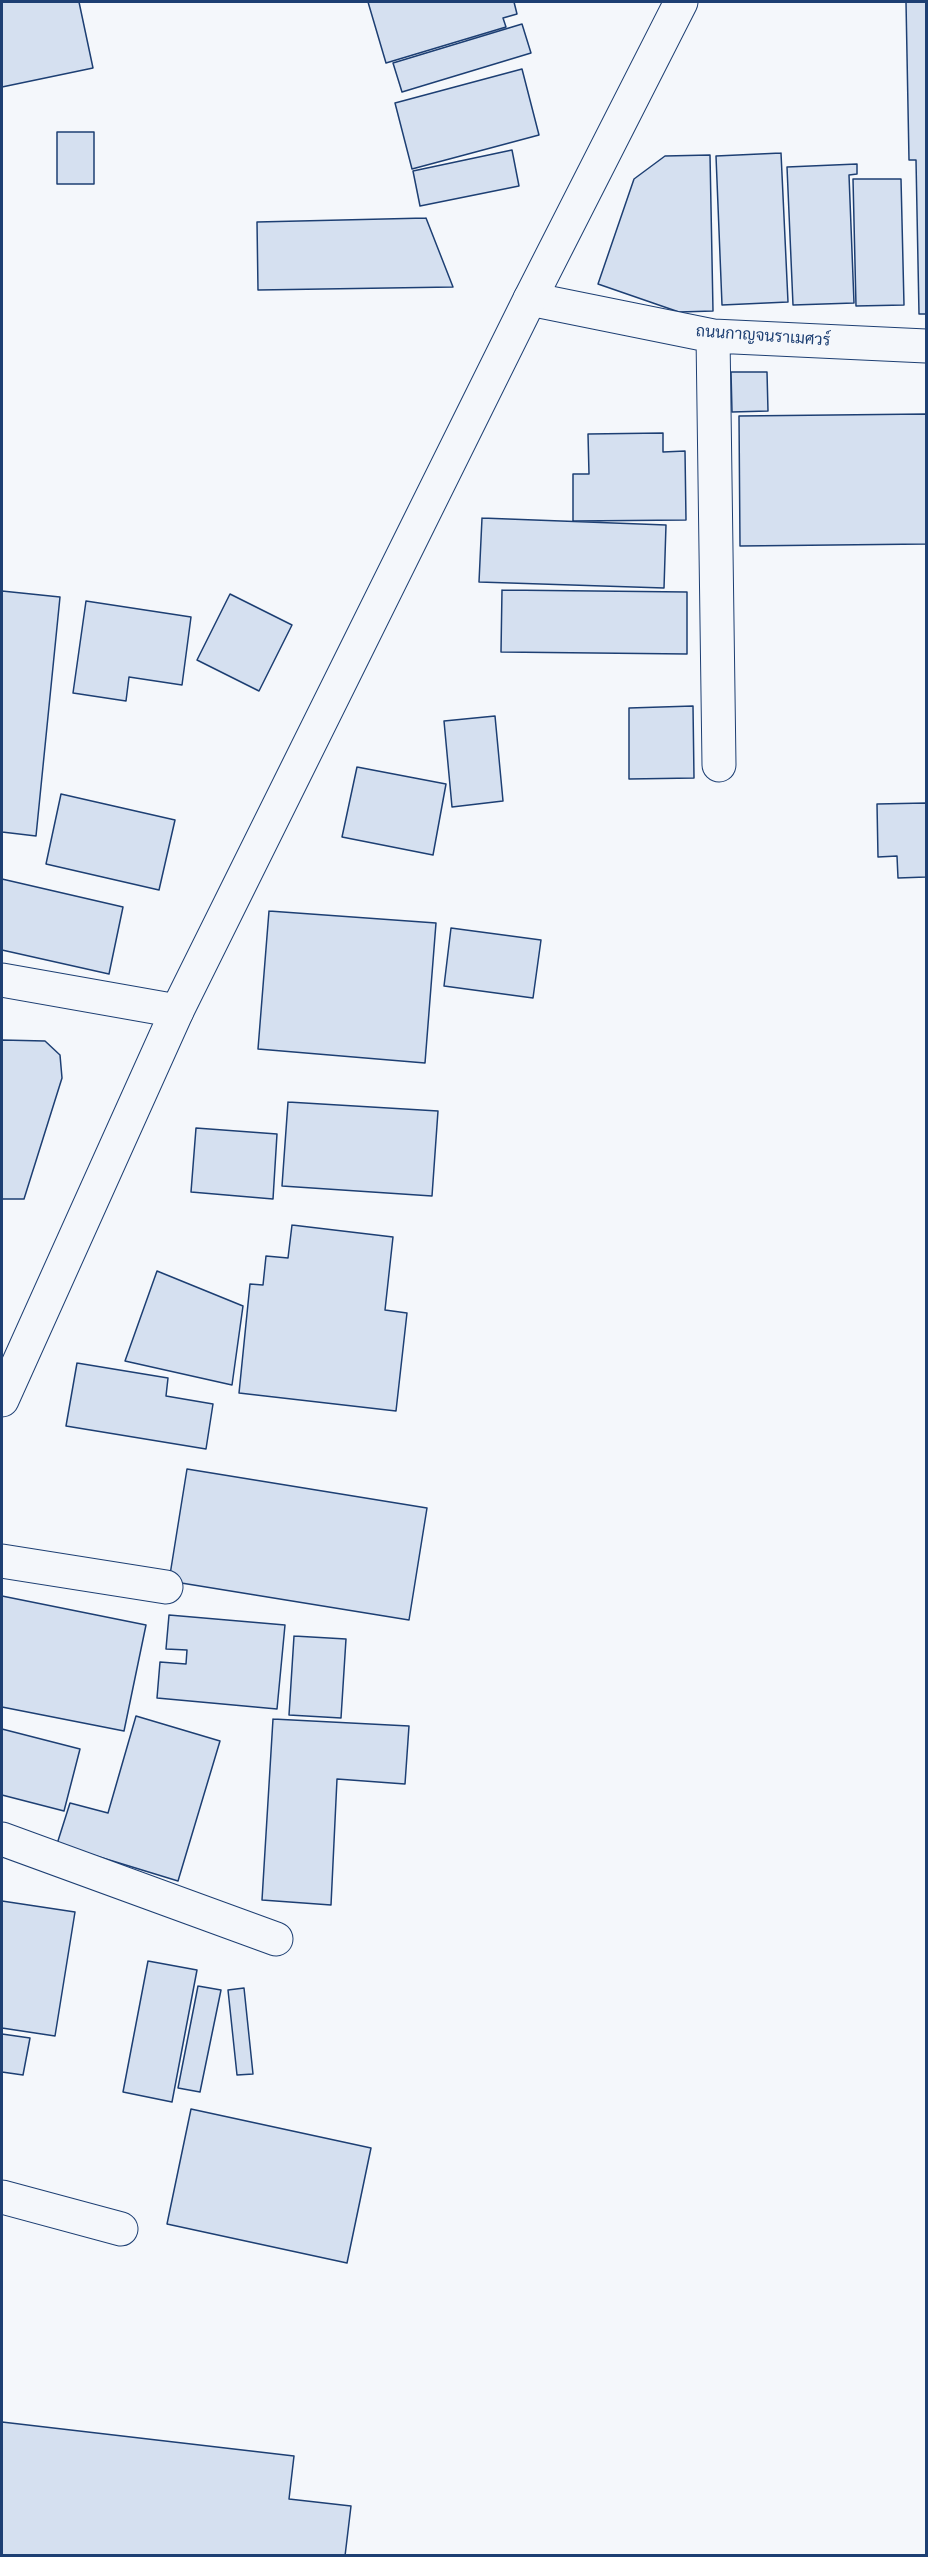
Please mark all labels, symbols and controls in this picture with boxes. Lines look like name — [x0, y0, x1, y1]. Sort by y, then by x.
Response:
street label: ถนนกาญจนราเมศวร์ — [695, 322, 831, 350]

